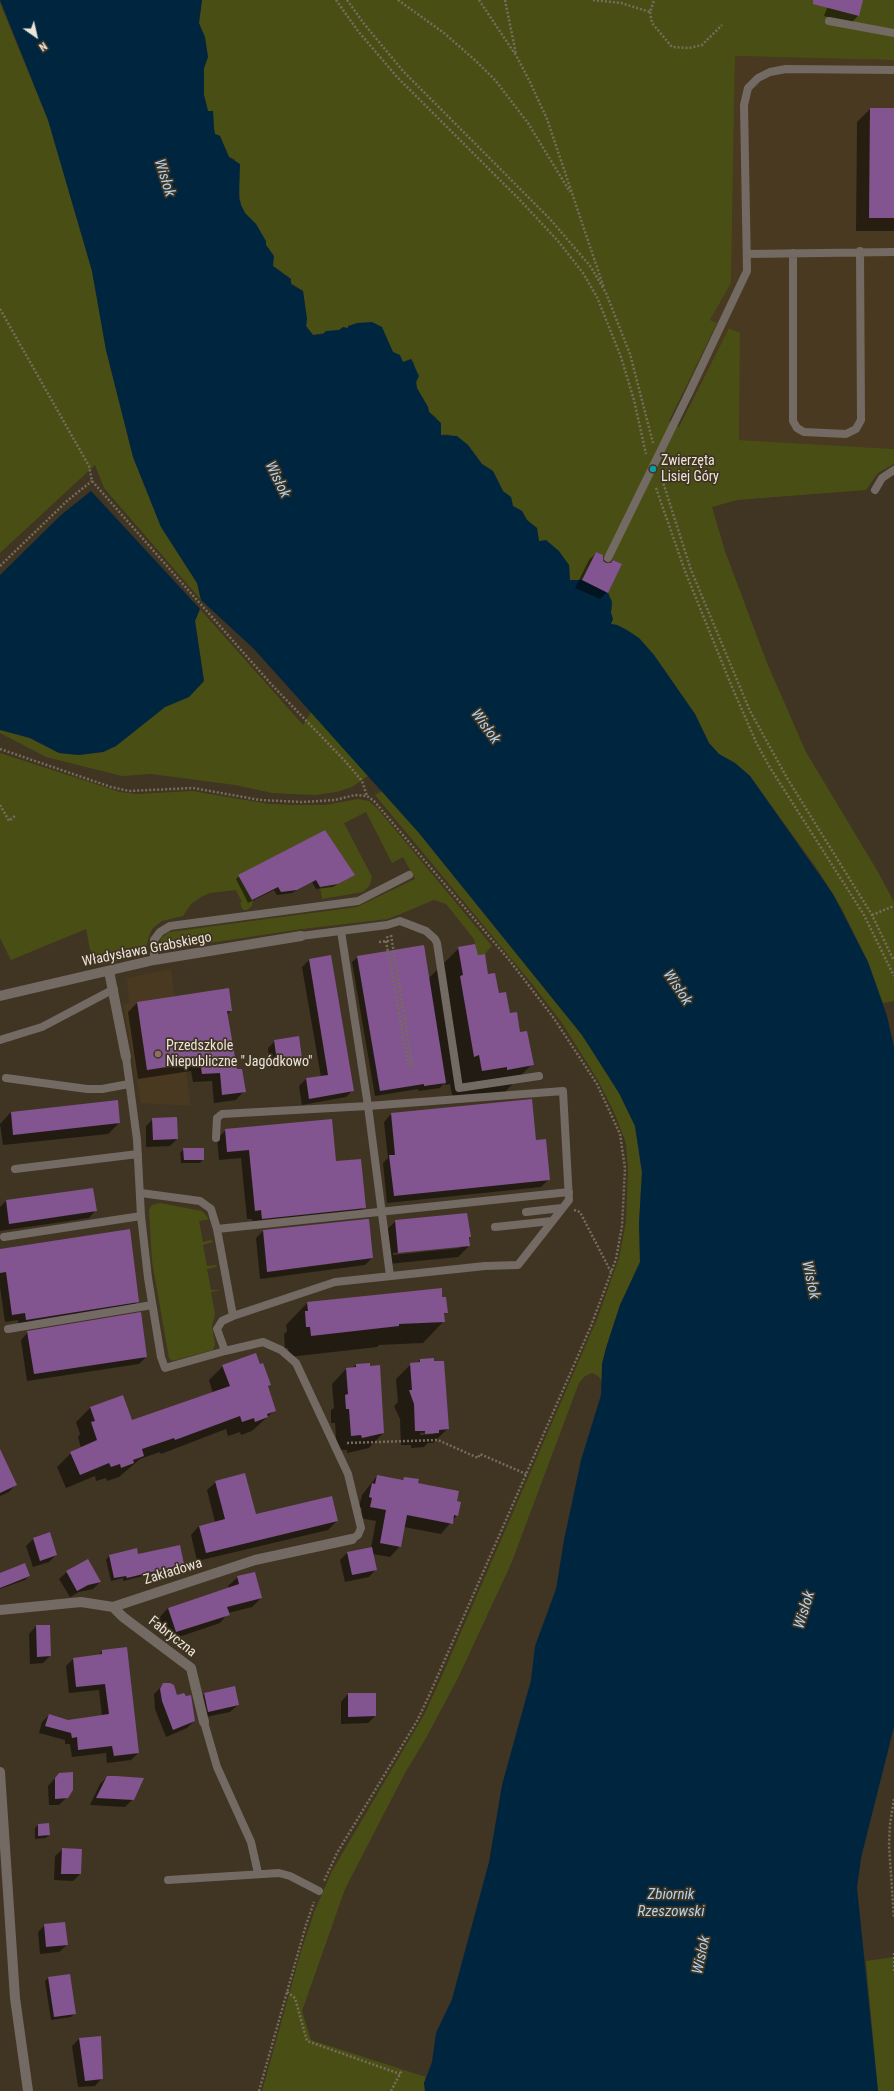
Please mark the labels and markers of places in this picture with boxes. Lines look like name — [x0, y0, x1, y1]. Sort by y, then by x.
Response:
place label: Zwierzęta Lisiej Góry — [661, 453, 719, 486]
marker: Zwierzęta Lisiej Góry — [648, 464, 658, 474]
place label: Przedszkole Niepubliczne "Jagódkowo" — [166, 1038, 312, 1070]
marker: Przedszkole Niepubliczne "Jagódkowo" — [153, 1049, 163, 1059]

